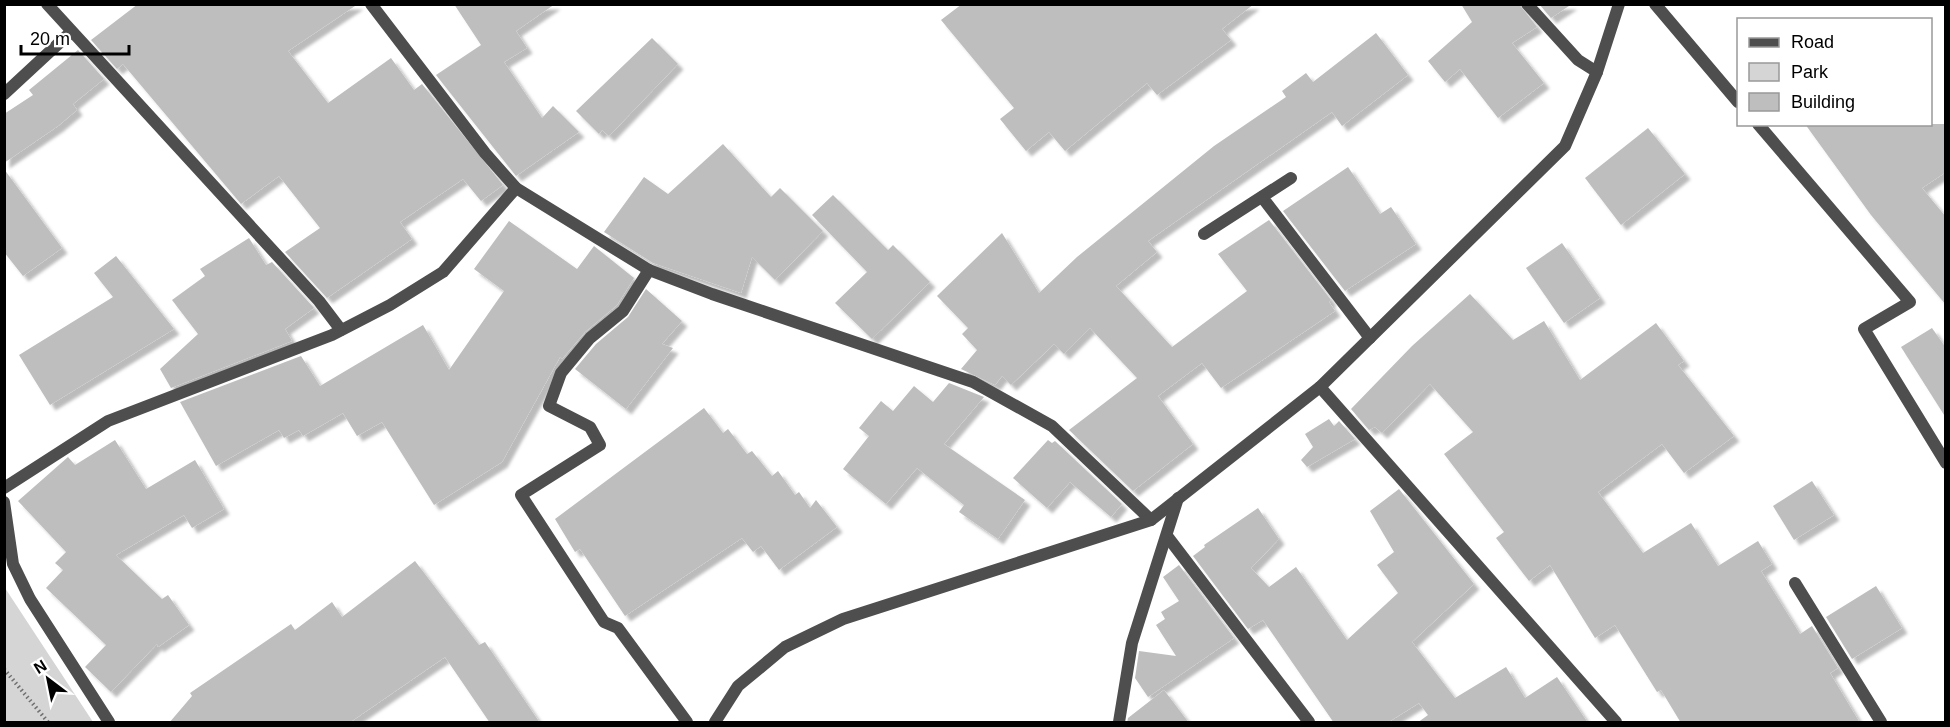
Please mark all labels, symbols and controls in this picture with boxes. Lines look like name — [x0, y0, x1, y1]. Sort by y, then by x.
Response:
scale bar — [21, 18, 129, 56]
legend — [1737, 18, 1932, 126]
text: 20 m — [30, 29, 70, 49]
text: Road — [1791, 32, 1834, 52]
text: Park — [1791, 62, 1829, 82]
text: Building — [1791, 92, 1855, 112]
north arrow — [18, 649, 78, 709]
text: N — [31, 656, 50, 677]

